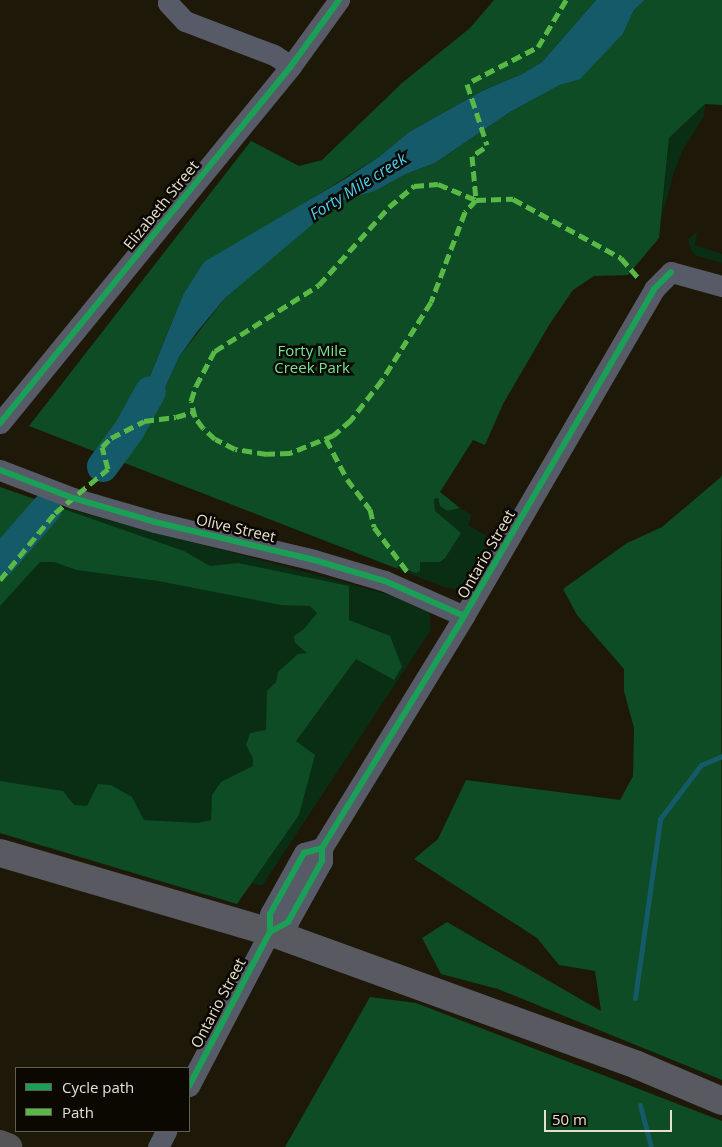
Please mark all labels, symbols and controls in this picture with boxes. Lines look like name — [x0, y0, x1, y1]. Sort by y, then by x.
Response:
water label: Forty Mile creek — [306, 149, 410, 223]
street label: Elizabeth Street — [120, 157, 202, 253]
park label: Forty Mile Creek Park — [274, 341, 350, 376]
street label: Ontario Street — [453, 507, 519, 601]
street label: Olive Street — [195, 510, 277, 546]
street label: Ontario Street — [187, 955, 249, 1051]
legend — [15, 1067, 190, 1132]
text: Cycle path — [62, 1077, 134, 1097]
scale bar — [547, 1100, 674, 1132]
text: Path — [62, 1102, 94, 1122]
text: 50 m — [552, 1109, 587, 1129]

